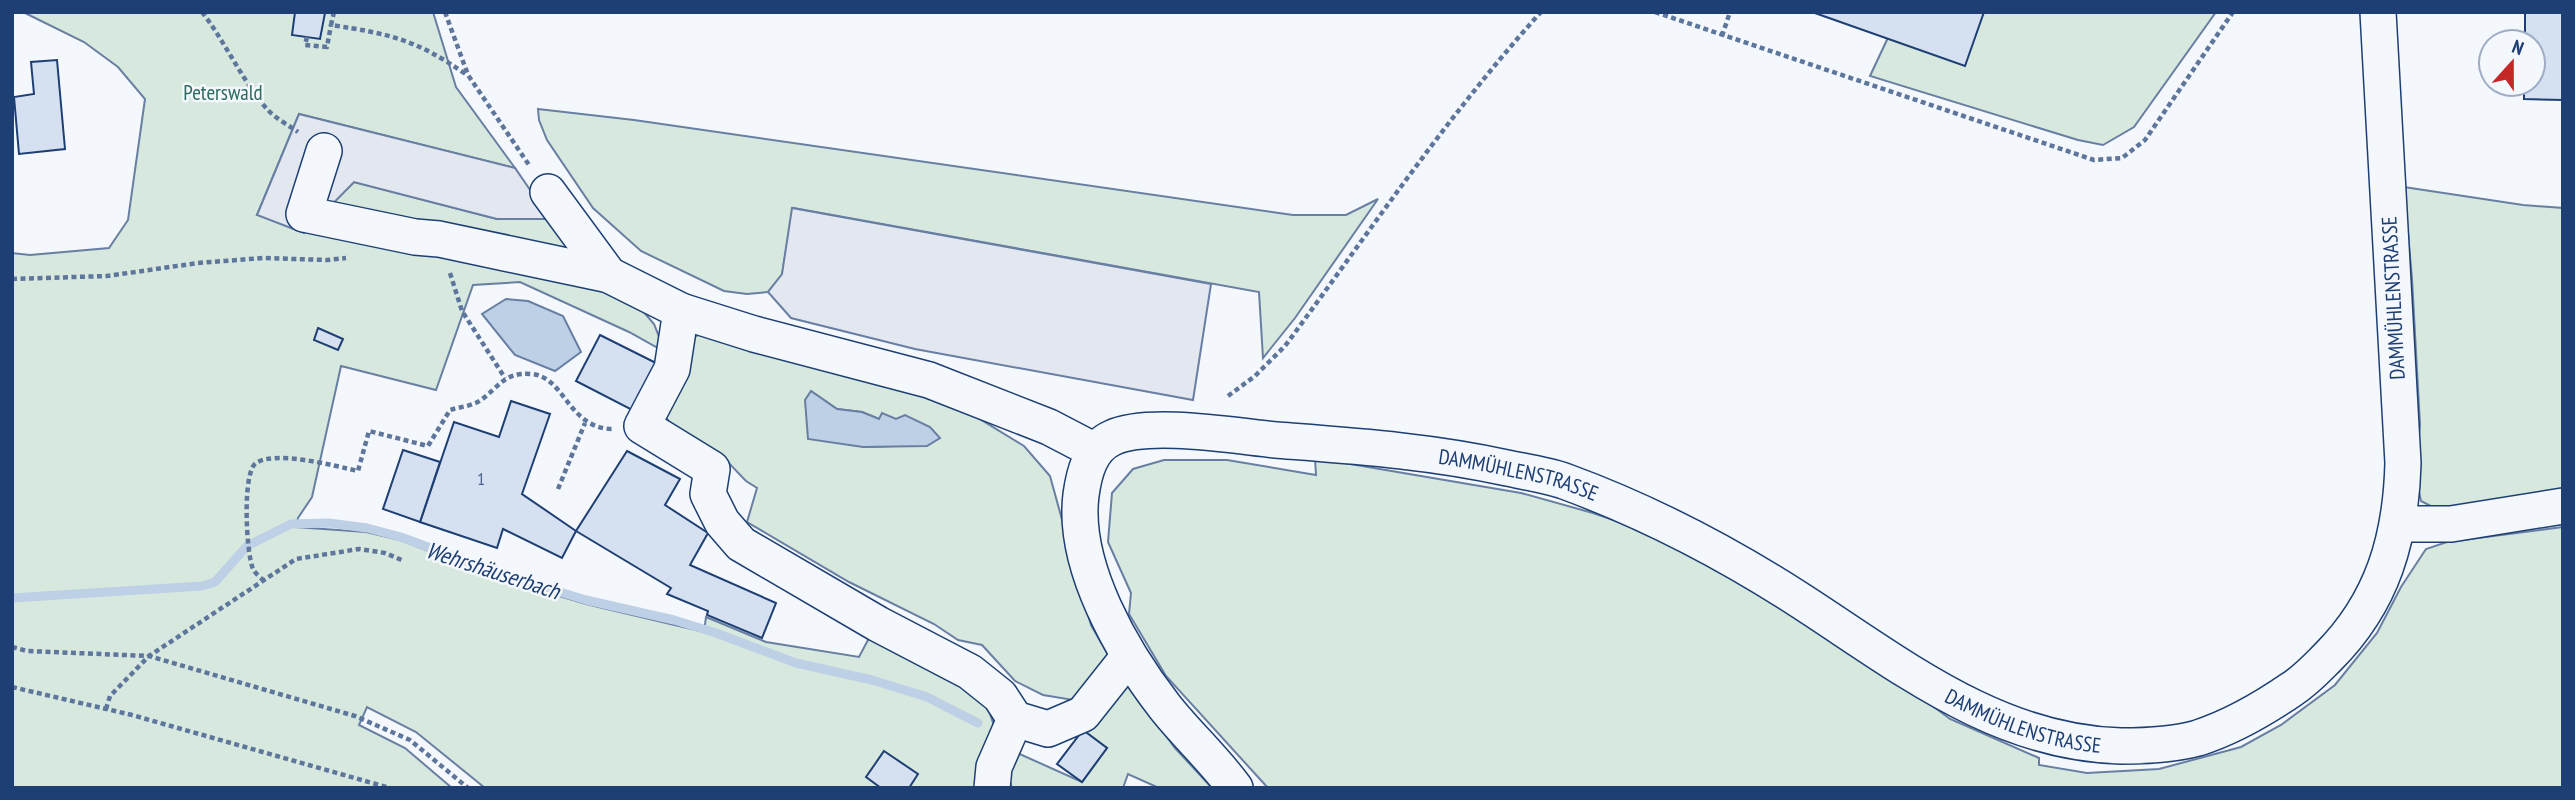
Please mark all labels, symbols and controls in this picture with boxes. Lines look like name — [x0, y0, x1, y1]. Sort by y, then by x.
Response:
north arrow — [2477, 28, 2547, 98]
text: N — [2509, 34, 2527, 60]
park label: Peterswald — [183, 79, 263, 106]
street label: DAMMÜHLENSTRASSE — [2375, 216, 2411, 380]
street label: DAMMÜHLENSTRASSE — [1437, 442, 1602, 506]
house number: 1 — [477, 467, 485, 490]
water label: Wehrshäuserbach — [423, 535, 565, 606]
street label: DAMMÜHLENSTRASSE — [1941, 682, 2103, 758]

